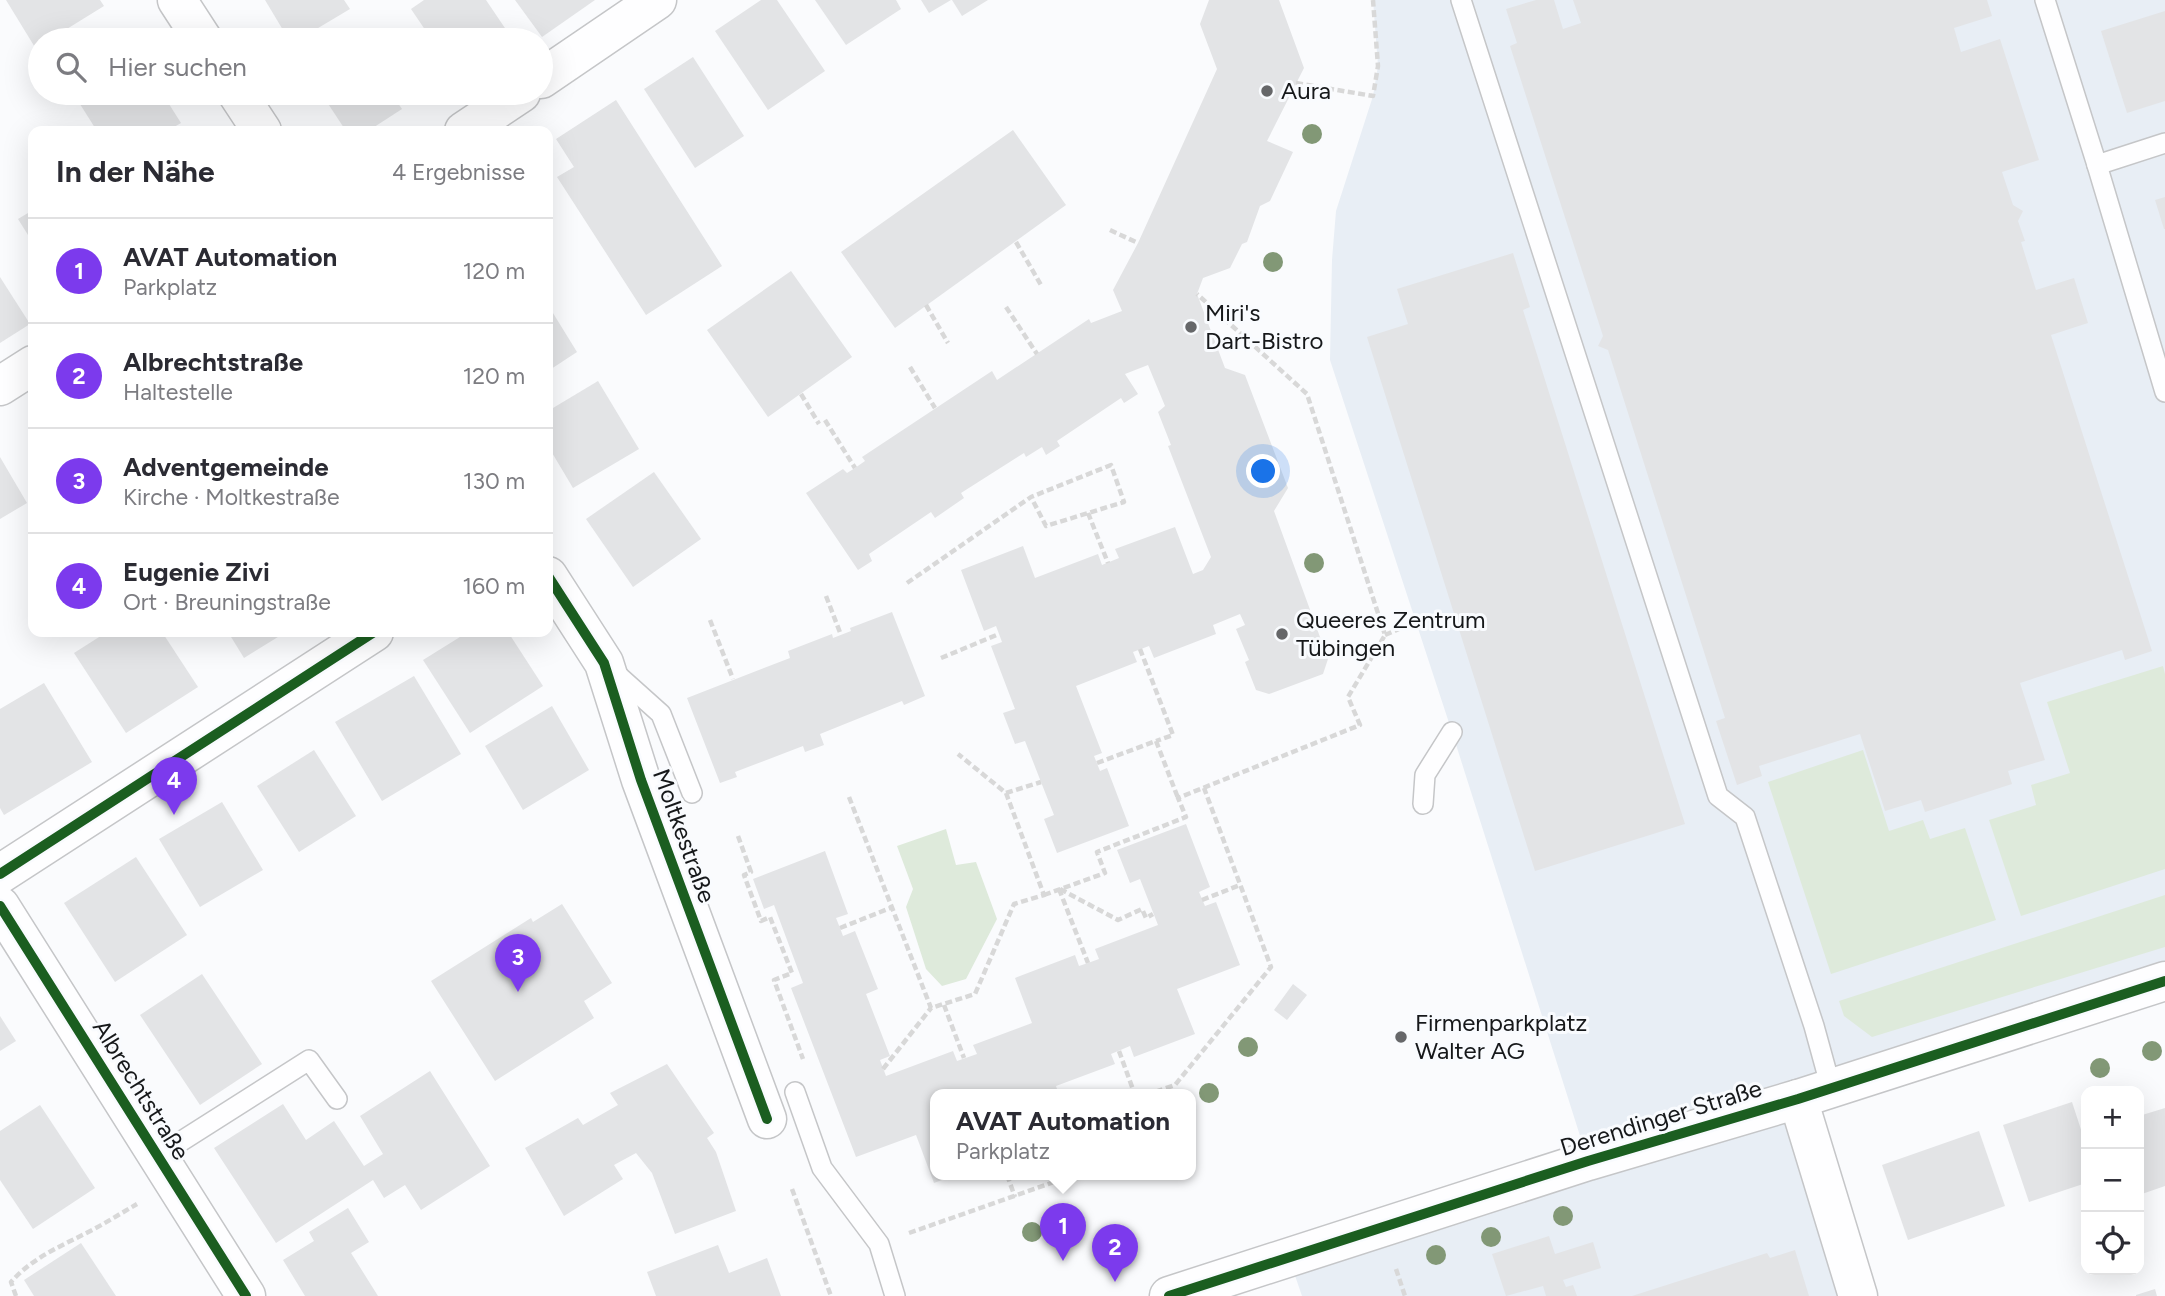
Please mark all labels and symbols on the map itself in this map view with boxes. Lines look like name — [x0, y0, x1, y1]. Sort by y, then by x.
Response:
place label: Aura — [1281, 76, 1331, 105]
marker: Aura — [1259, 83, 1275, 99]
place label: Miri's Dart-Bistro — [1205, 298, 1323, 355]
marker: Miri's Dart-Bistro — [1183, 319, 1199, 335]
your location — [1246, 454, 1280, 488]
place label: Queeres Zentrum Tübingen — [1296, 605, 1486, 662]
marker: Queeres Zentrum Tübingen — [1274, 626, 1290, 642]
pin: 4 — [151, 757, 197, 815]
street label: Moltkestraße — [647, 765, 722, 907]
pin: 3 — [495, 934, 541, 992]
place label: Firmenparkplatz Walter AG — [1415, 1008, 1587, 1065]
street label: Albrechtstraße — [87, 1014, 196, 1165]
marker: Firmenparkplatz Walter AG — [1393, 1029, 1409, 1045]
street label: Derendinger Straße — [1557, 1073, 1765, 1162]
pin: 1 — [1040, 1203, 1086, 1261]
pin: 2 — [1092, 1224, 1138, 1282]

